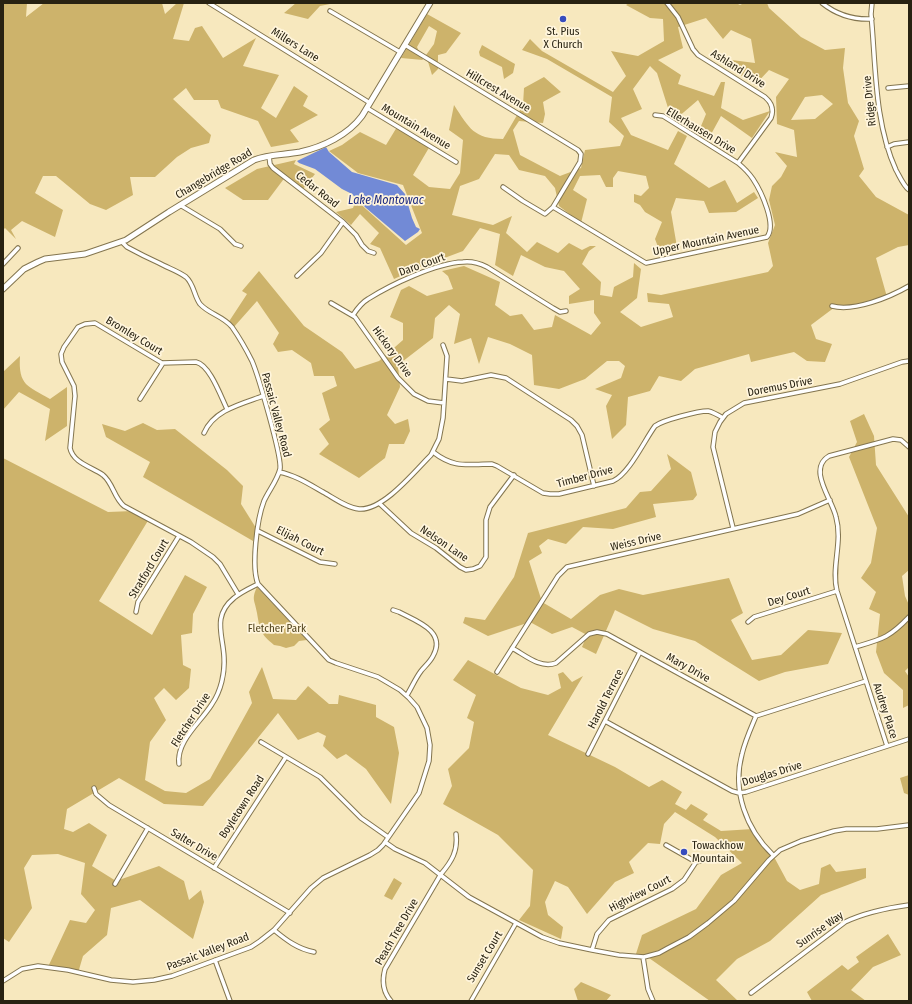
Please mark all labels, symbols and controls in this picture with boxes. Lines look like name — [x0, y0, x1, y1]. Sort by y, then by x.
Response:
marker: St. Pius X Church — [558, 14, 568, 24]
street label: Millers Lane — [269, 25, 321, 65]
place label: St. Pius X Church — [543, 25, 583, 51]
street label: Ashland Drive — [708, 47, 768, 91]
street label: Hillcrest Avenue — [463, 67, 533, 115]
street label: Ridge Drive — [861, 75, 879, 127]
street label: Mountain Avenue — [379, 101, 453, 153]
street label: Ellerhausen Drive — [664, 105, 738, 157]
street label: Changebridge Road — [173, 146, 255, 202]
street label: Cedar Road — [293, 169, 341, 211]
water label: Lake Montowac — [348, 194, 424, 208]
street label: Upper Mountain Avenue — [652, 223, 760, 259]
street label: Daro Court — [397, 251, 447, 279]
street label: Bromley Court — [103, 314, 165, 358]
street label: Hickory Drive — [369, 324, 415, 380]
street label: Passaic Valley Road — [258, 371, 294, 459]
street label: Doremus Drive — [746, 374, 814, 400]
street label: Timber Drive — [556, 463, 614, 491]
street label: Elijah Court — [274, 523, 326, 559]
street label: Nelson Lane — [417, 523, 471, 565]
street label: Weiss Drive — [609, 530, 663, 554]
street label: Stratford Court — [126, 537, 172, 601]
street label: Dey Court — [766, 584, 812, 610]
park label: Fletcher Park — [248, 622, 306, 636]
street label: Mary Drive — [664, 651, 712, 685]
street label: Harold Terrace — [585, 667, 627, 731]
street label: Audrey Place — [870, 682, 900, 740]
street label: Fletcher Drive — [169, 690, 213, 750]
street label: Douglas Drive — [741, 759, 803, 789]
street label: Boyletown Road — [217, 773, 267, 841]
street label: Salter Drive — [168, 826, 220, 864]
place label: Towackhow Mountain — [692, 839, 743, 865]
marker: Towackhow Mountain — [679, 847, 689, 857]
street label: Highview Court — [607, 873, 673, 915]
street label: Peach Tree Drive — [373, 897, 421, 967]
street label: Sunrise Way — [794, 909, 846, 951]
street label: Sunset Court — [464, 929, 506, 985]
street label: Passaic Valley Road — [165, 930, 251, 974]

